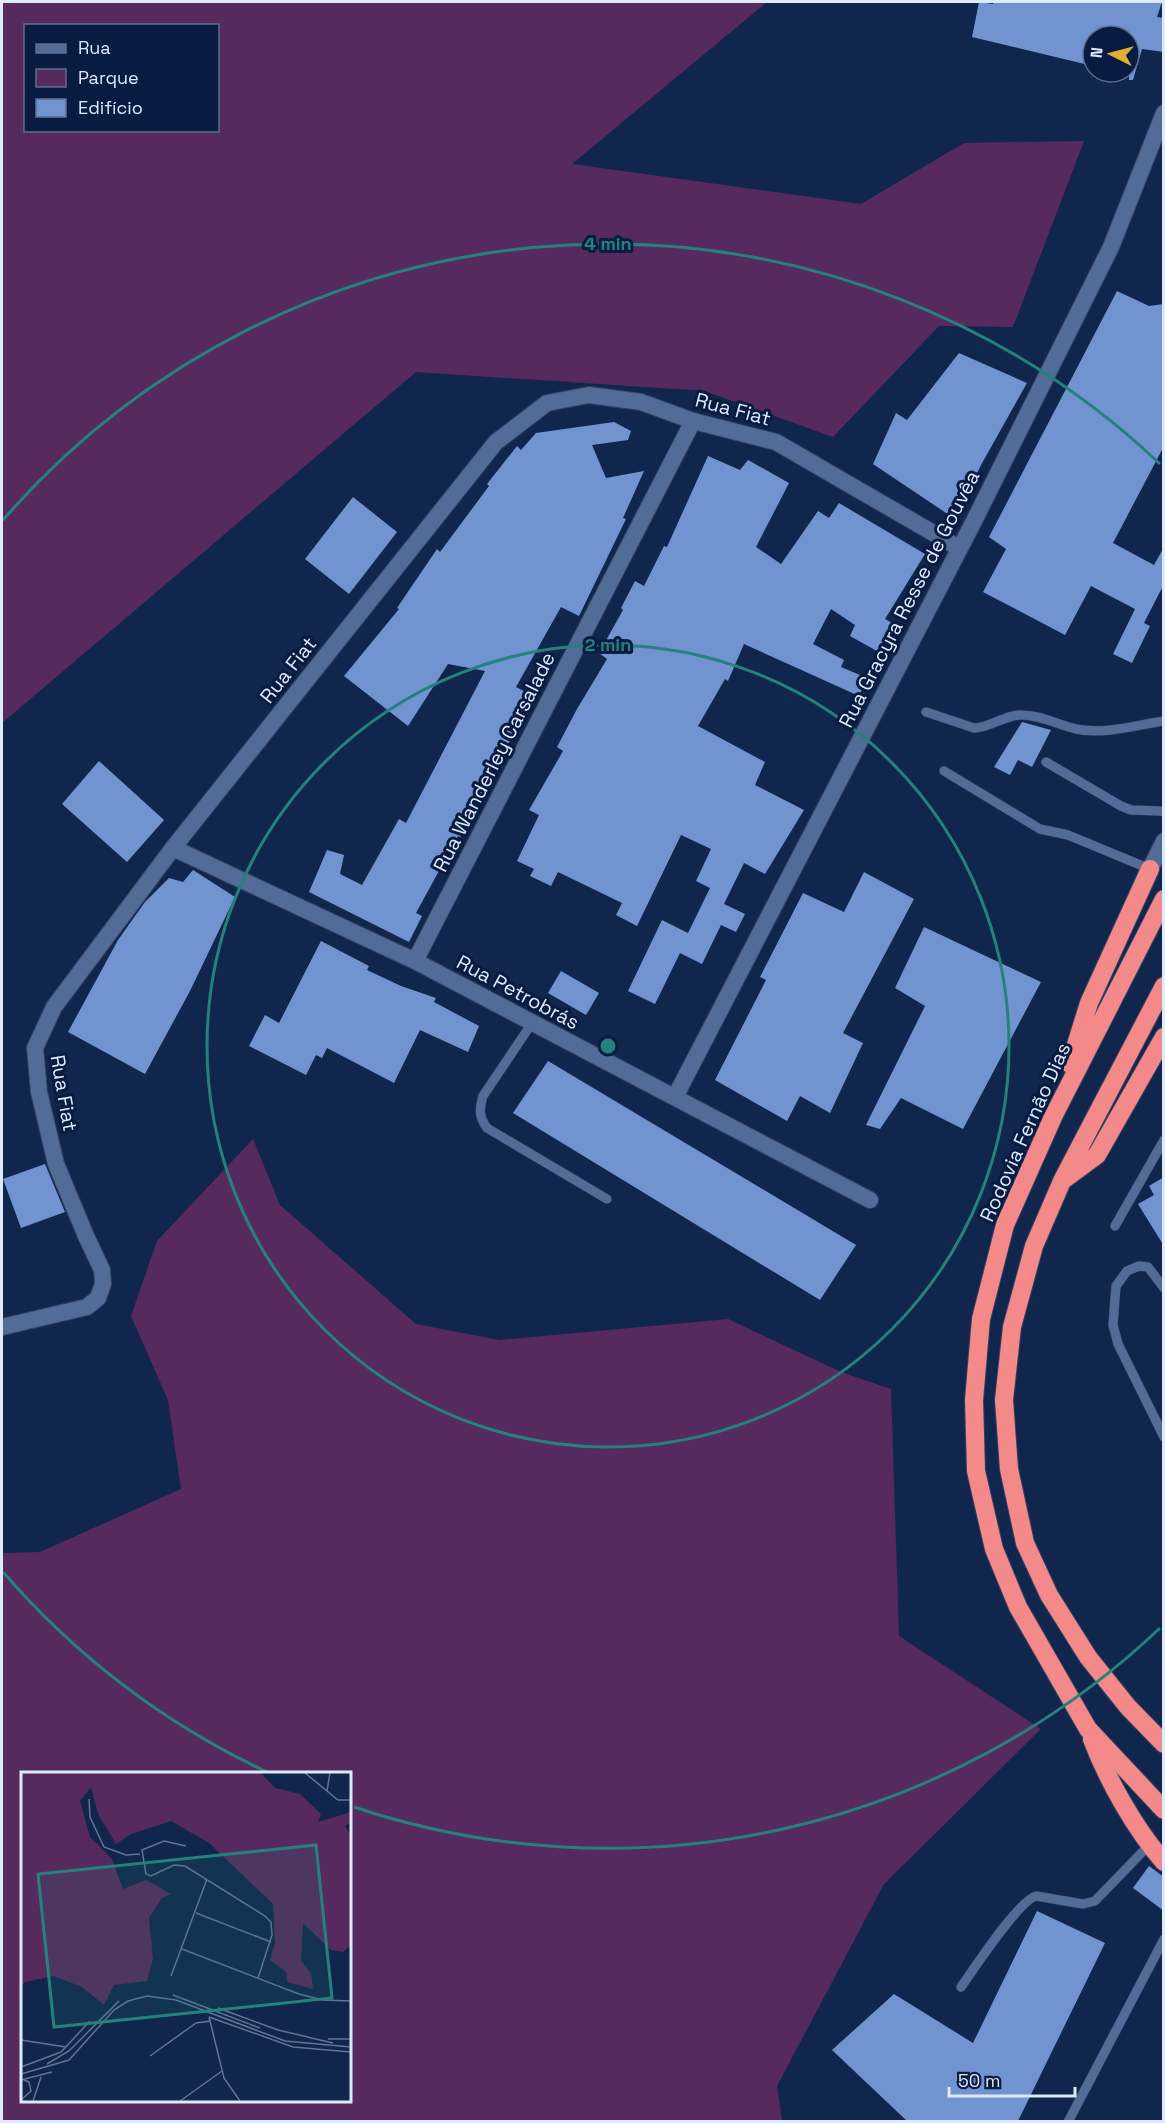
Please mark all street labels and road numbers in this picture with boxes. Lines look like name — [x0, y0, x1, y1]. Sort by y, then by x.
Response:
street label: Rua Fiat — [692, 386, 774, 432]
street label: Rua Gracyra Resse de Gouvêa — [833, 466, 985, 732]
street label: Rua Fiat — [254, 632, 322, 708]
street label: Rua Wanderley Carsalade — [427, 648, 561, 876]
street label: Rua Petrobrás — [452, 949, 584, 1035]
street label: Rodovia Fernão Dias — [974, 1038, 1076, 1226]
street label: Rua Fiat — [44, 1053, 84, 1133]

